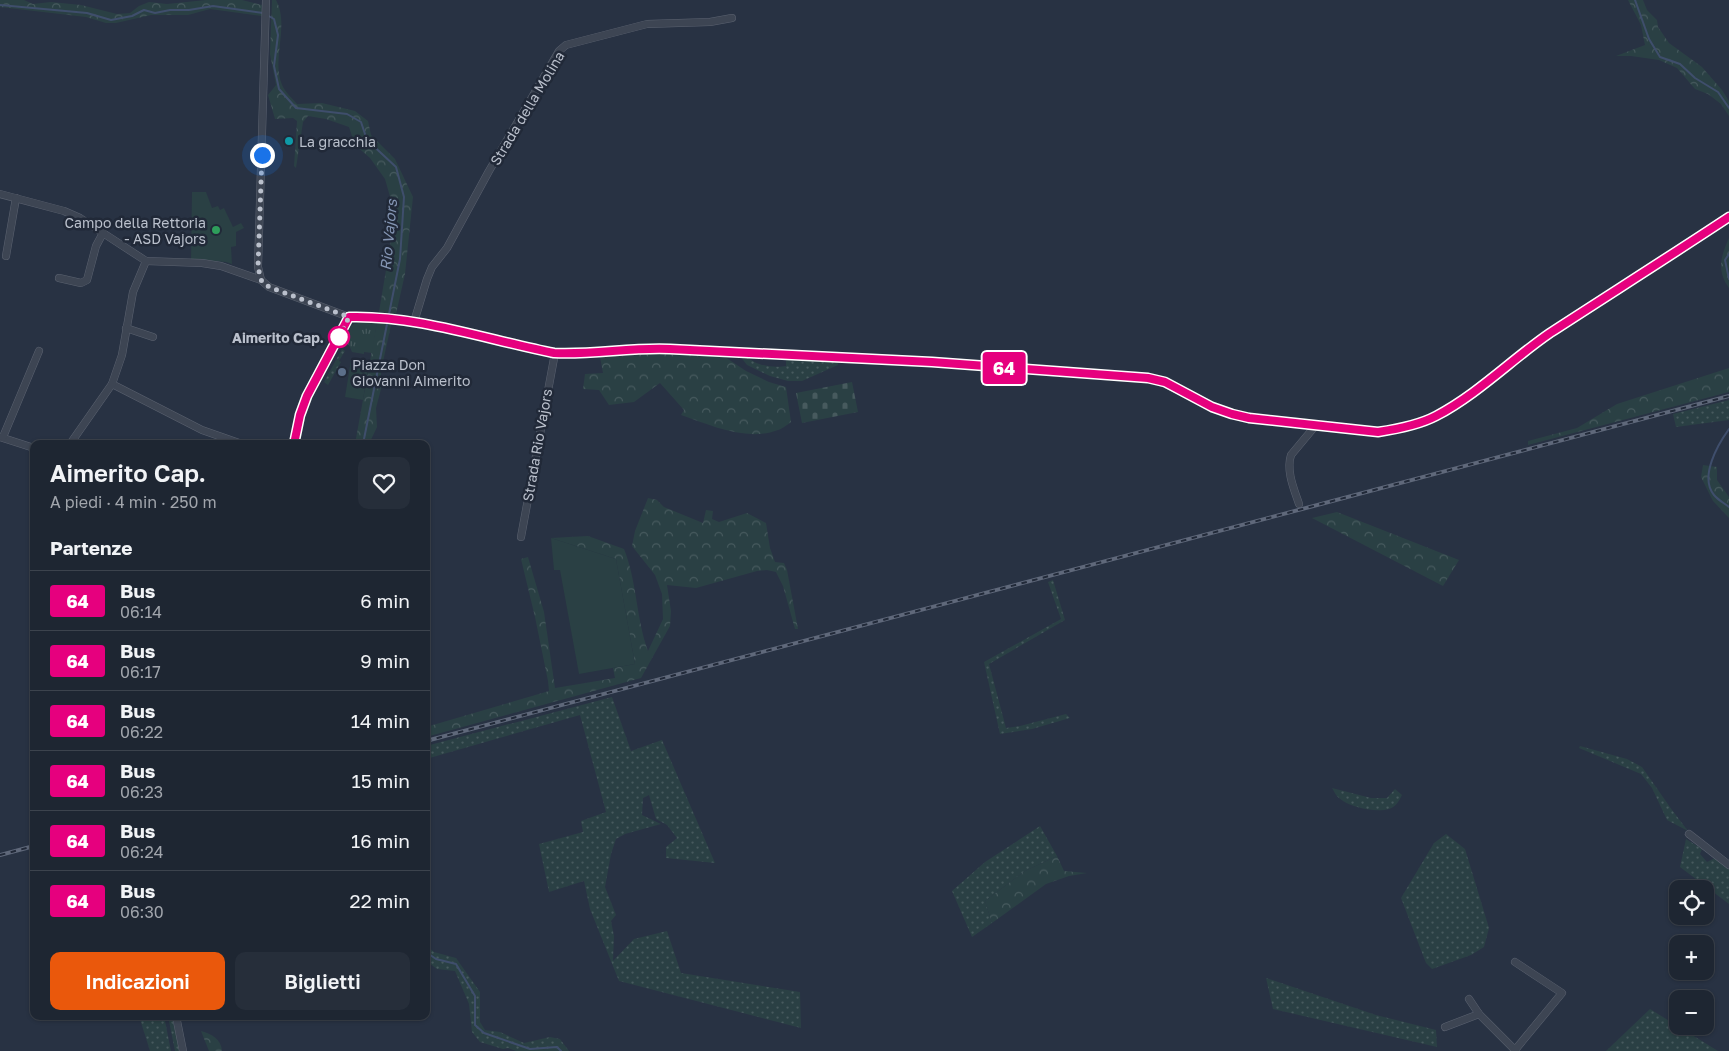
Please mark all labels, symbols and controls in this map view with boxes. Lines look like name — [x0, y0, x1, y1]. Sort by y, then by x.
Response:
street label: Strada della Molina — [486, 48, 568, 168]
place label: La gracchia — [299, 133, 376, 150]
marker: La gracchia — [283, 135, 295, 147]
your location — [250, 143, 275, 168]
water label: Rio Vajors — [376, 198, 401, 271]
place label: Campo della Rettoria - ASD Vajors — [64, 214, 206, 247]
marker: Campo della Rettoria - ASD Vajors — [210, 224, 222, 236]
marker: Aimerito Cap. — [328, 326, 350, 348]
place label: Aimerito Cap. — [232, 329, 324, 346]
line badge: 64 — [982, 352, 1026, 384]
place label: Piazza Don Giovanni Aimerito — [352, 356, 470, 389]
text: 64 — [993, 357, 1015, 379]
marker: Piazza Don Giovanni Aimerito — [336, 366, 348, 378]
street label: Strada Rio Vajors — [519, 387, 555, 503]
button: heart — [358, 457, 410, 509]
text: Aimerito Cap. — [50, 458, 206, 487]
text: A piedi · 4 min · 250 m — [50, 492, 217, 512]
text: Partenze — [50, 536, 132, 559]
text: Bus — [120, 579, 155, 602]
text: 6 min — [360, 589, 410, 612]
text: 64 — [66, 590, 89, 612]
text: 06:14 — [120, 602, 162, 622]
text: Bus — [120, 639, 155, 662]
text: 9 min — [360, 649, 410, 672]
text: 64 — [66, 650, 89, 672]
text: 06:17 — [120, 662, 161, 682]
text: Bus — [120, 699, 155, 722]
text: 14 min — [351, 709, 410, 732]
text: 64 — [66, 710, 89, 732]
text: 06:22 — [120, 722, 163, 742]
text: Bus — [120, 759, 155, 782]
text: 15 min — [351, 769, 410, 792]
text: 64 — [66, 770, 89, 792]
text: 06:23 — [120, 782, 163, 802]
text: Bus — [120, 819, 155, 842]
text: 16 min — [351, 829, 410, 852]
text: 64 — [66, 830, 89, 852]
text: 06:24 — [120, 842, 163, 862]
text: Bus — [120, 879, 155, 902]
map controls — [1669, 880, 1714, 1035]
button: locate — [1669, 880, 1714, 925]
text: 22 min — [350, 889, 410, 912]
text: 64 — [66, 890, 89, 912]
text: 06:30 — [120, 902, 164, 922]
button: + — [1669, 935, 1714, 980]
button: Indicazioni — [50, 952, 225, 1010]
button: Biglietti — [235, 952, 410, 1010]
button: − — [1669, 990, 1714, 1035]

